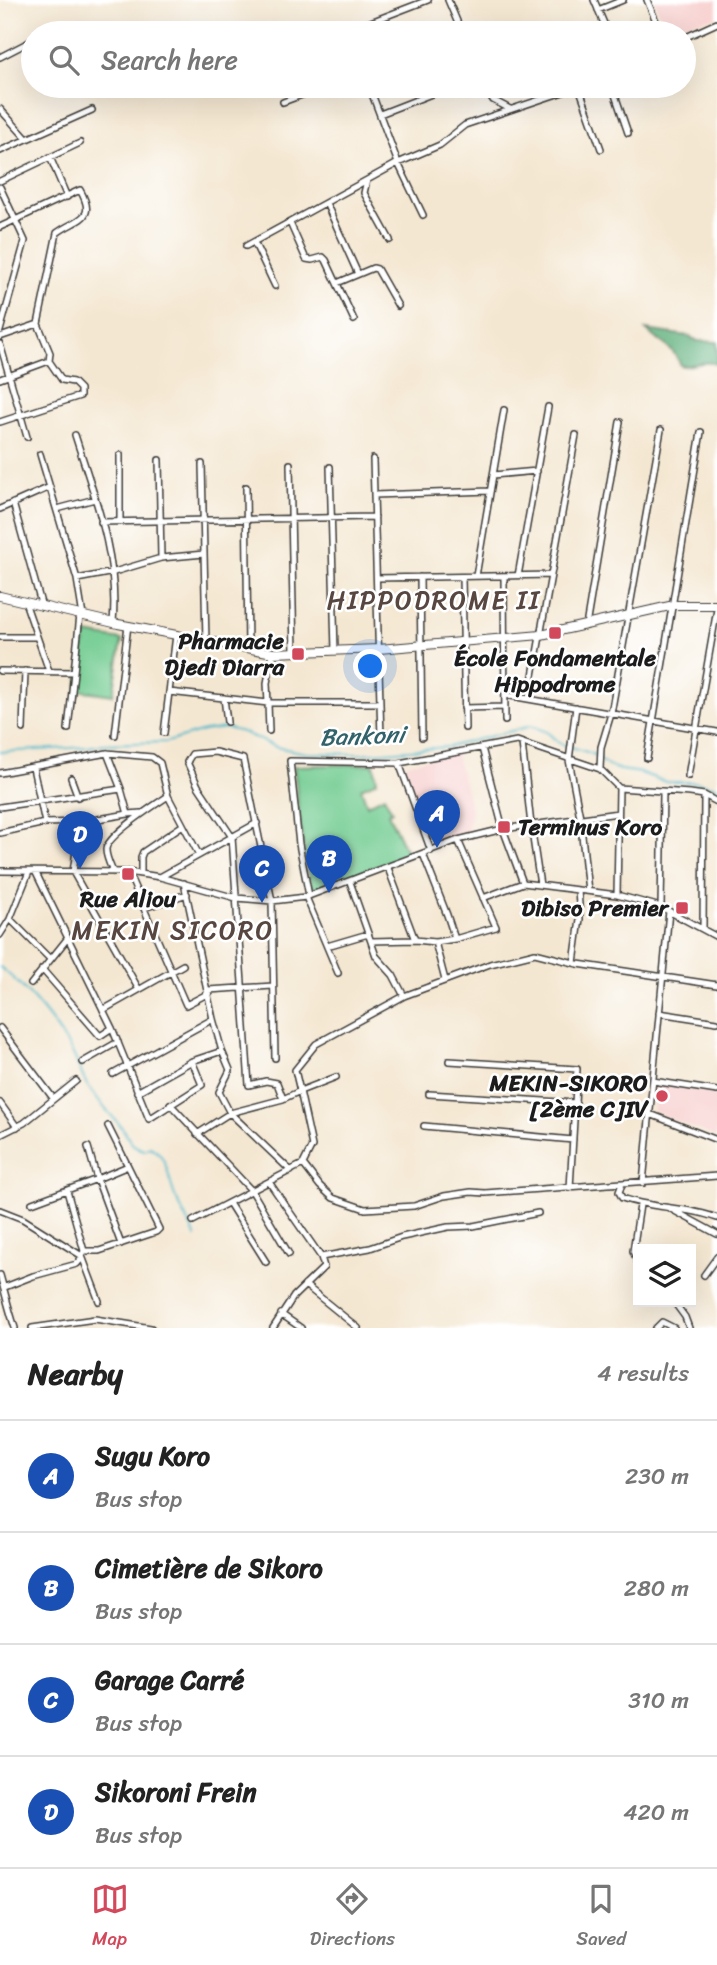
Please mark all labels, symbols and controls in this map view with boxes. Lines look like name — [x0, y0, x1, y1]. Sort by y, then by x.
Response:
search box — [21, 21, 696, 98]
text: Search here — [101, 37, 238, 83]
icon: search — [45, 41, 83, 79]
district label: HIPPODROME II — [327, 577, 541, 623]
place label: Pharmacie Djedi Diarra — [164, 621, 285, 688]
marker: École Fondamentale Hippodrome — [547, 625, 563, 641]
place label: École Fondamentale Hippodrome — [454, 638, 656, 705]
marker: Pharmacie Djedi Diarra — [290, 646, 306, 662]
your location — [353, 649, 387, 683]
water label: Bankoni — [319, 713, 409, 758]
pin: A — [414, 790, 460, 848]
place label: Terminus Koro — [518, 807, 662, 848]
pin: D — [57, 811, 103, 869]
marker: Terminus Koro — [496, 819, 512, 835]
pin: B — [306, 835, 352, 893]
pin: C — [239, 845, 285, 903]
marker: Rue Aliou — [120, 866, 136, 882]
place label: Rue Aliou — [79, 879, 177, 920]
place label: Dibiso Premier — [521, 888, 671, 929]
marker: Dibiso Premier — [674, 900, 690, 916]
district label: MEKIN SICORO — [72, 907, 274, 953]
place label: MEKIN-SIKORO [2ème C]IV — [489, 1063, 649, 1130]
marker: MEKIN-SIKORO [2ème C]IV — [654, 1088, 670, 1104]
map controls — [633, 1244, 696, 1307]
button: layers — [633, 1244, 696, 1307]
text: Nearby — [28, 1347, 123, 1401]
text: 4 results — [597, 1353, 689, 1394]
text: Sugu Koro — [95, 1433, 210, 1479]
text: A — [43, 1456, 59, 1497]
text: 230 m — [625, 1456, 689, 1497]
text: Bus stop — [95, 1479, 182, 1520]
text: Cimetière de Sikoro — [95, 1545, 323, 1591]
text: B — [44, 1568, 58, 1609]
text: 280 m — [624, 1568, 689, 1609]
text: Bus stop — [95, 1591, 182, 1632]
text: Garage Carré — [95, 1657, 244, 1703]
text: C — [44, 1680, 58, 1721]
text: 310 m — [628, 1680, 689, 1721]
text: Bus stop — [95, 1703, 182, 1744]
text: Sikoroni Frein — [95, 1769, 257, 1815]
text: D — [44, 1792, 58, 1833]
text: 420 m — [623, 1792, 689, 1833]
text: Bus stop — [95, 1815, 182, 1856]
tab: Map — [91, 1880, 129, 1955]
tab: Directions — [310, 1880, 395, 1955]
tab: Saved — [576, 1880, 626, 1955]

